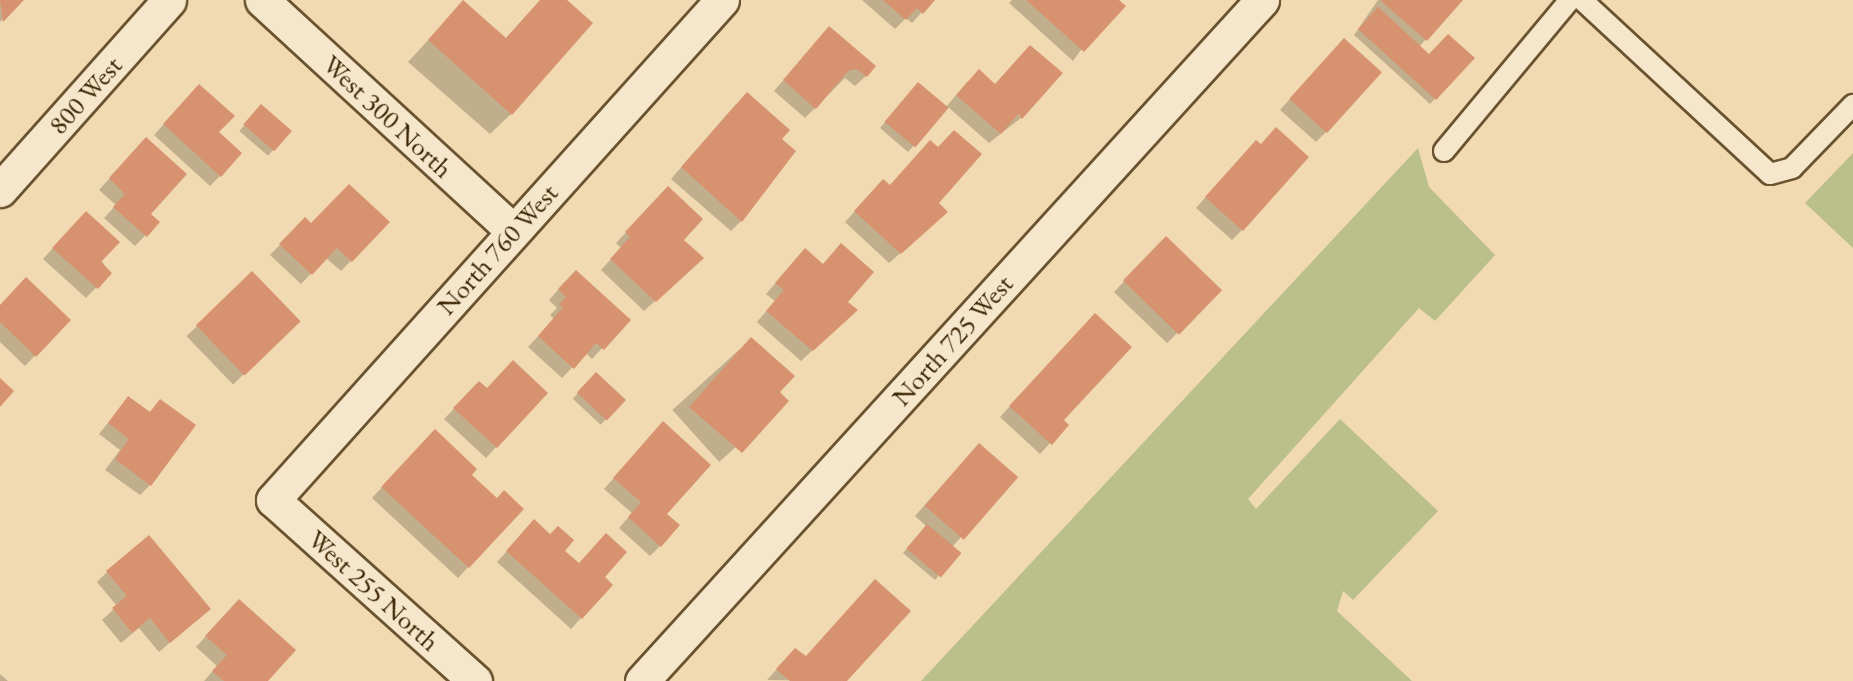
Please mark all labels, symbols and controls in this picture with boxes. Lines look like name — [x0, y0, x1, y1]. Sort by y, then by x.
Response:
street label: West 300 North — [316, 48, 460, 184]
street label: 800 West — [41, 49, 129, 141]
street label: North 760 West — [430, 177, 564, 321]
street label: North 725 West — [885, 268, 1019, 412]
street label: West 255 North — [302, 523, 446, 657]

